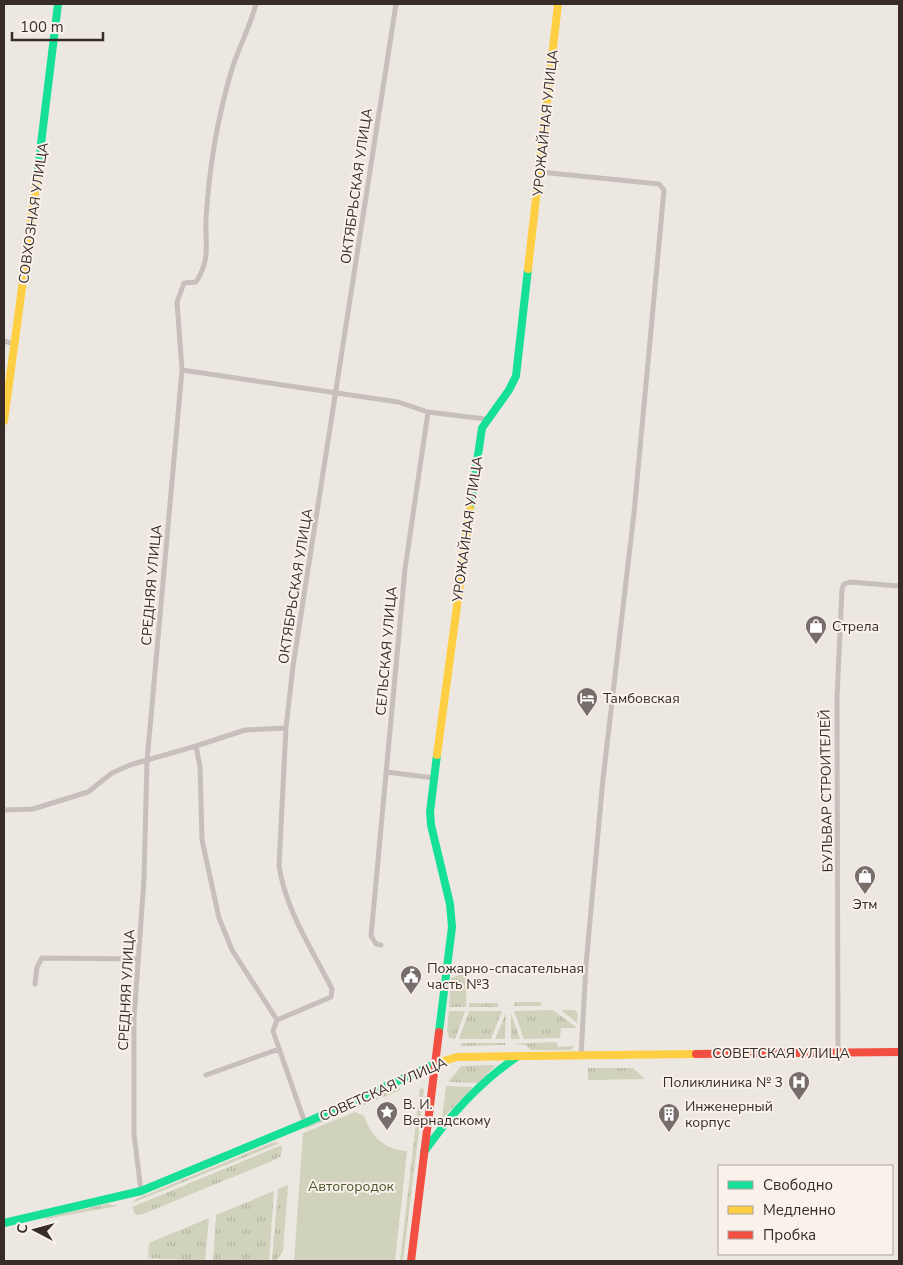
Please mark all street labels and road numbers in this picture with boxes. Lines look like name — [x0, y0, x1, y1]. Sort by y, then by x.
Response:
street label: УРОЖАЙНАЯ УЛИЦА — [528, 49, 563, 198]
street label: ОКТЯБРЬСКАЯ УЛИЦА — [336, 107, 377, 265]
street label: СОВХОЗНАЯ УЛИЦА — [14, 141, 53, 285]
street label: УРОЖАЙНАЯ УЛИЦА — [448, 455, 487, 604]
street label: ОКТЯБРЬСКАЯ УЛИЦА — [274, 507, 317, 665]
street label: СРЕДНЯЯ УЛИЦА — [137, 524, 166, 646]
street label: СЕЛЬСКАЯ УЛИЦА — [371, 586, 402, 716]
street label: БУЛЬВАР СТРОИТЕЛЕЙ — [816, 709, 837, 873]
street label: СРЕДНЯЯ УЛИЦА — [114, 929, 139, 1051]
street label: СОВЕТСКАЯ УЛИЦА — [712, 1044, 850, 1063]
street label: СОВЕТСКАЯ УЛИЦА — [316, 1053, 450, 1126]

